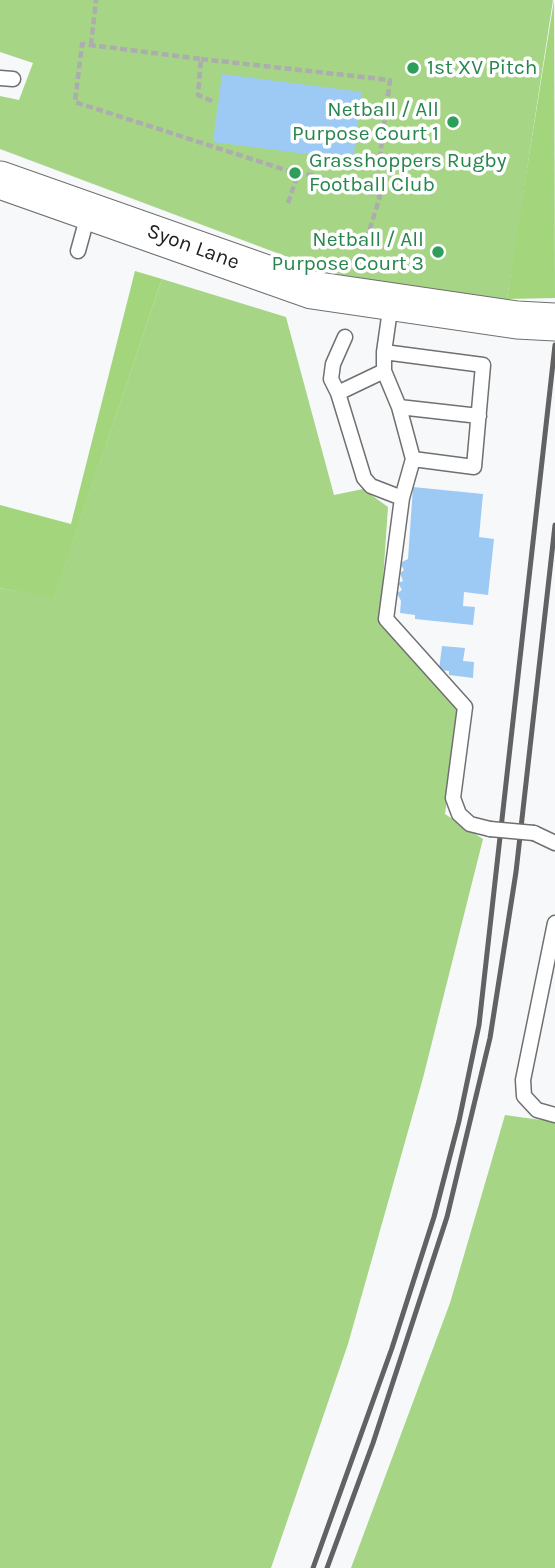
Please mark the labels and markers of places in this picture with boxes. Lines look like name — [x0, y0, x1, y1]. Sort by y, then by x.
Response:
place label: 1st XV Pitch — [427, 55, 537, 81]
marker: 1st XV Pitch — [405, 60, 421, 76]
place label: Netball / All Purpose Court 1 — [292, 97, 439, 147]
marker: Netball / All Purpose Court 1 — [445, 114, 461, 130]
place label: Grasshoppers Rugby Football Club — [309, 148, 506, 198]
marker: Grasshoppers Rugby Football Club — [287, 165, 303, 181]
place label: Netball / All Purpose Court 3 — [272, 227, 424, 277]
marker: Netball / All Purpose Court 3 — [430, 244, 446, 260]

